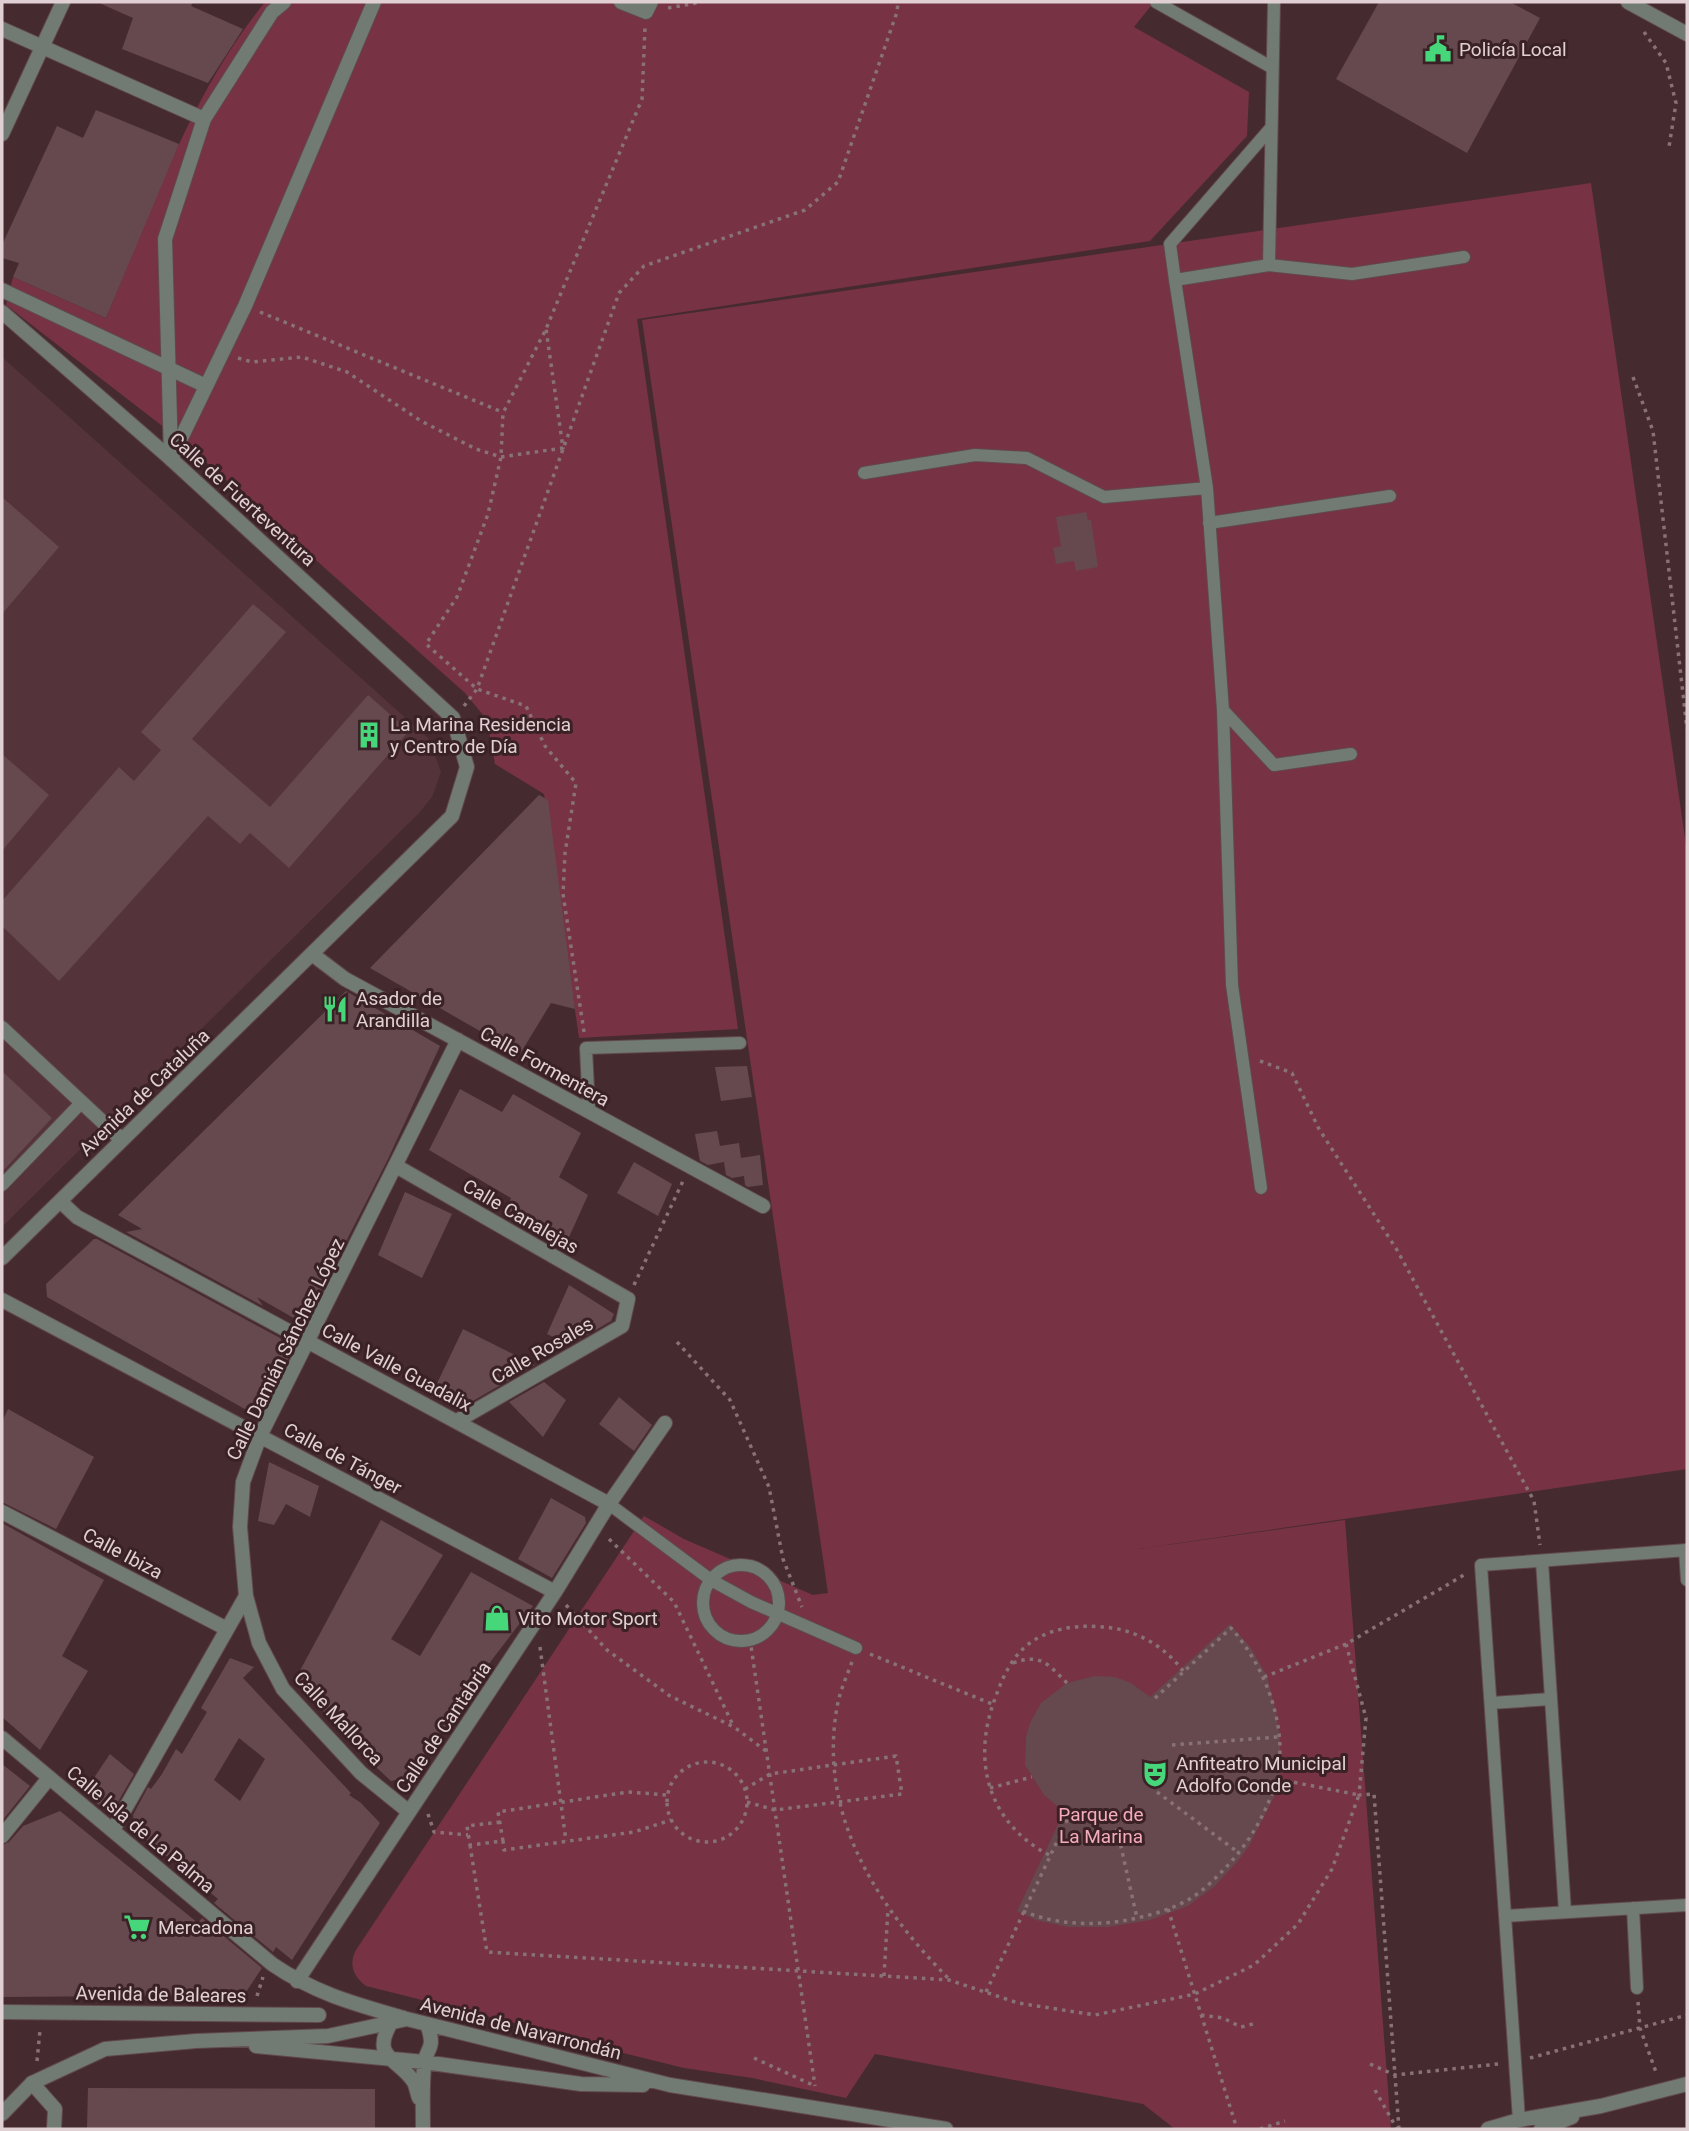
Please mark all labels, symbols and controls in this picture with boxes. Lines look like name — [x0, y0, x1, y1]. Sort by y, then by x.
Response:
public building icon: Policía Local — [1423, 34, 1453, 64]
place label: Policía Local — [1459, 38, 1567, 61]
street label: Calle de Fuerteventura — [165, 428, 321, 571]
place label: La Marina Residencia y Centro de Día — [390, 713, 571, 758]
building icon: La Marina Residencia y Centro de Día — [354, 720, 384, 750]
place label: Asador de Arandilla — [356, 987, 442, 1032]
restaurant icon: Asador de Arandilla — [320, 994, 350, 1024]
street label: Calle Formentera — [476, 1021, 613, 1111]
street label: Avenida de Cataluña — [74, 1024, 214, 1161]
street label: Calle Canalejas — [459, 1174, 583, 1259]
street label: Calle Damián Sánchez López — [222, 1234, 349, 1464]
street label: Calle Rosales — [487, 1312, 597, 1389]
street label: Calle Valle Guadalix — [318, 1318, 476, 1417]
street label: Calle de Tánger — [280, 1418, 406, 1499]
street label: Calle Ibiza — [79, 1523, 167, 1584]
shop icon: Vito Motor Sport — [482, 1603, 512, 1633]
place label: Vito Motor Sport — [518, 1607, 658, 1630]
street label: Calle de Cantabria — [391, 1657, 496, 1798]
street label: Calle Mallorca — [289, 1667, 388, 1770]
place label: Anfiteatro Municipal Adolfo Conde — [1176, 1752, 1346, 1797]
theatre icon: Anfiteatro Municipal Adolfo Conde — [1140, 1759, 1170, 1789]
street label: Calle Isla de La Palma — [62, 1761, 219, 1898]
park label: Parque de La Marina — [1058, 1803, 1144, 1848]
supermarket icon: Mercadona — [122, 1912, 152, 1942]
place label: Mercadona — [158, 1916, 254, 1939]
street label: Avenida de Baleares — [75, 1982, 247, 2007]
street label: Avenida de Navarrondán — [418, 1992, 624, 2065]

